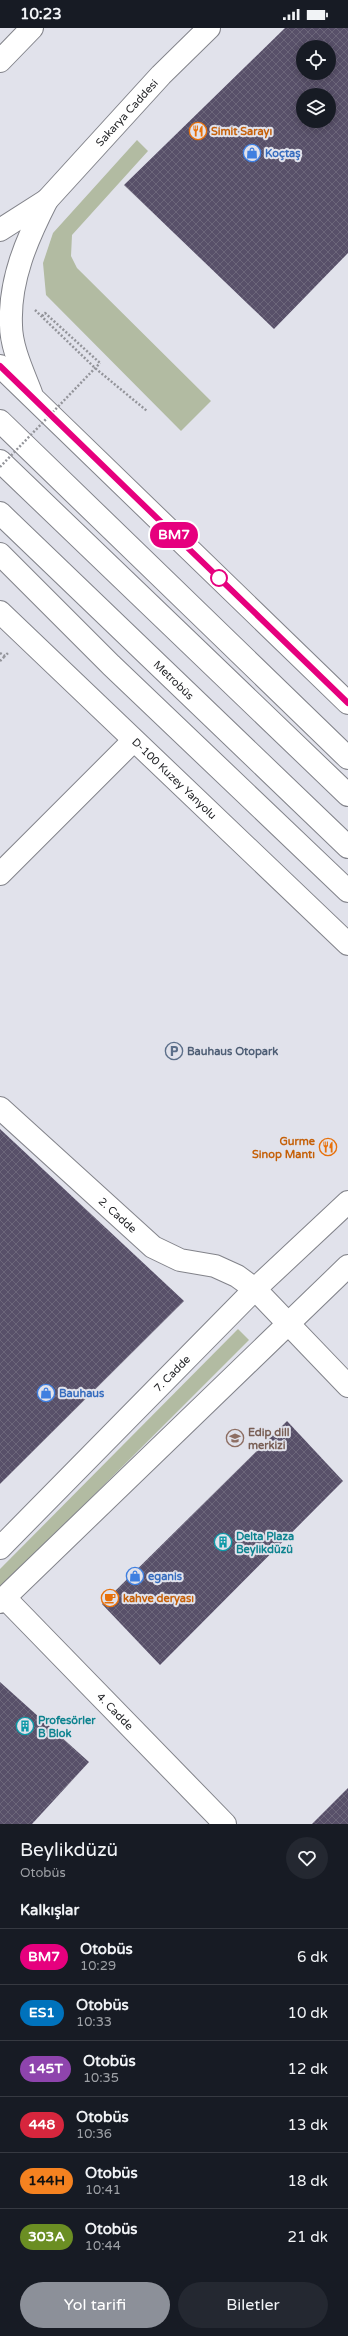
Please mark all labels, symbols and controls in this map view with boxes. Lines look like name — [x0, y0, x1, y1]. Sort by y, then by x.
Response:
text: 10:23 — [20, 5, 62, 23]
map controls — [296, 40, 336, 128]
button: locate — [296, 40, 336, 80]
street label: Sakarya Caddesi — [93, 77, 161, 149]
button: layers — [296, 88, 336, 128]
restaurant icon: Simit Sarayı — [188, 121, 208, 141]
place label: Simit Sarayı — [211, 125, 272, 139]
shop icon: Koçtaş — [242, 143, 262, 163]
place label: Koçtaş — [265, 147, 301, 161]
line badge: BM7 — [151, 522, 197, 548]
text: BM7 — [158, 526, 190, 543]
unlabelled marker — [210, 569, 228, 587]
street label: Metrobüs — [151, 658, 196, 702]
street label: D-100 Kuzey Yanyolu — [129, 735, 219, 822]
parking icon: Bauhaus Otopark — [164, 1041, 184, 1061]
place label: Bauhaus Otopark — [187, 1045, 278, 1059]
place label: Gurme Sinop Mantı — [252, 1135, 316, 1162]
restaurant icon: Gurme Sinop Mantı — [318, 1137, 338, 1157]
street label: 2. Cadde — [96, 1195, 139, 1236]
street label: 7. Cadde — [151, 1353, 193, 1395]
shop icon: Bauhaus — [36, 1383, 56, 1403]
place label: Bauhaus — [59, 1387, 105, 1400]
place label: Edip dill merkizi — [248, 1426, 290, 1452]
school or university icon: Edip dill merkizi — [225, 1428, 245, 1448]
place label: Delta Plaza Beylikdüzü — [236, 1530, 294, 1557]
building icon: Delta Plaza Beylikdüzü — [213, 1532, 233, 1552]
shop icon: eganis — [125, 1566, 145, 1586]
place label: eganis — [148, 1570, 183, 1584]
cafe icon: kahve deryası — [100, 1588, 120, 1608]
place label: kahve deryası — [123, 1592, 194, 1606]
street label: 4. Cadde — [94, 1690, 136, 1733]
place label: Profesörler B Blok — [38, 1714, 96, 1740]
building icon: Profesörler B Blok — [15, 1716, 35, 1736]
button: heart — [286, 1837, 328, 1879]
text: Beylikdüzü — [20, 1839, 118, 1861]
text: Otobüs — [20, 1865, 66, 1881]
text: Kalkışlar — [20, 1901, 79, 1919]
text: Otobüs — [80, 1940, 133, 1958]
text: BM7 — [28, 1948, 60, 1965]
text: 6 dk — [297, 1948, 328, 1966]
text: 10:29 — [80, 1958, 116, 1974]
text: Otobüs — [76, 1996, 129, 2014]
text: ES1 — [29, 2004, 55, 2021]
text: 10 dk — [288, 2004, 328, 2022]
text: 10:33 — [76, 2014, 112, 2030]
text: Otobüs — [83, 2052, 136, 2070]
text: 145T — [28, 2060, 63, 2077]
text: 12 dk — [288, 2060, 328, 2078]
text: 10:35 — [83, 2070, 119, 2086]
text: Otobüs — [76, 2108, 129, 2126]
text: 448 — [29, 2116, 55, 2133]
text: 13 dk — [288, 2116, 328, 2134]
text: 10:36 — [76, 2126, 112, 2142]
text: Otobüs — [85, 2164, 138, 2182]
text: 144H — [28, 2172, 65, 2189]
text: 18 dk — [288, 2172, 328, 2190]
text: 10:41 — [85, 2182, 121, 2198]
text: Otobüs — [85, 2220, 138, 2238]
text: 303A — [28, 2228, 65, 2245]
text: 21 dk — [288, 2228, 328, 2246]
text: 10:44 — [85, 2238, 121, 2254]
button: Yol tarifi — [20, 2282, 170, 2328]
button: Biletler — [178, 2282, 328, 2328]

